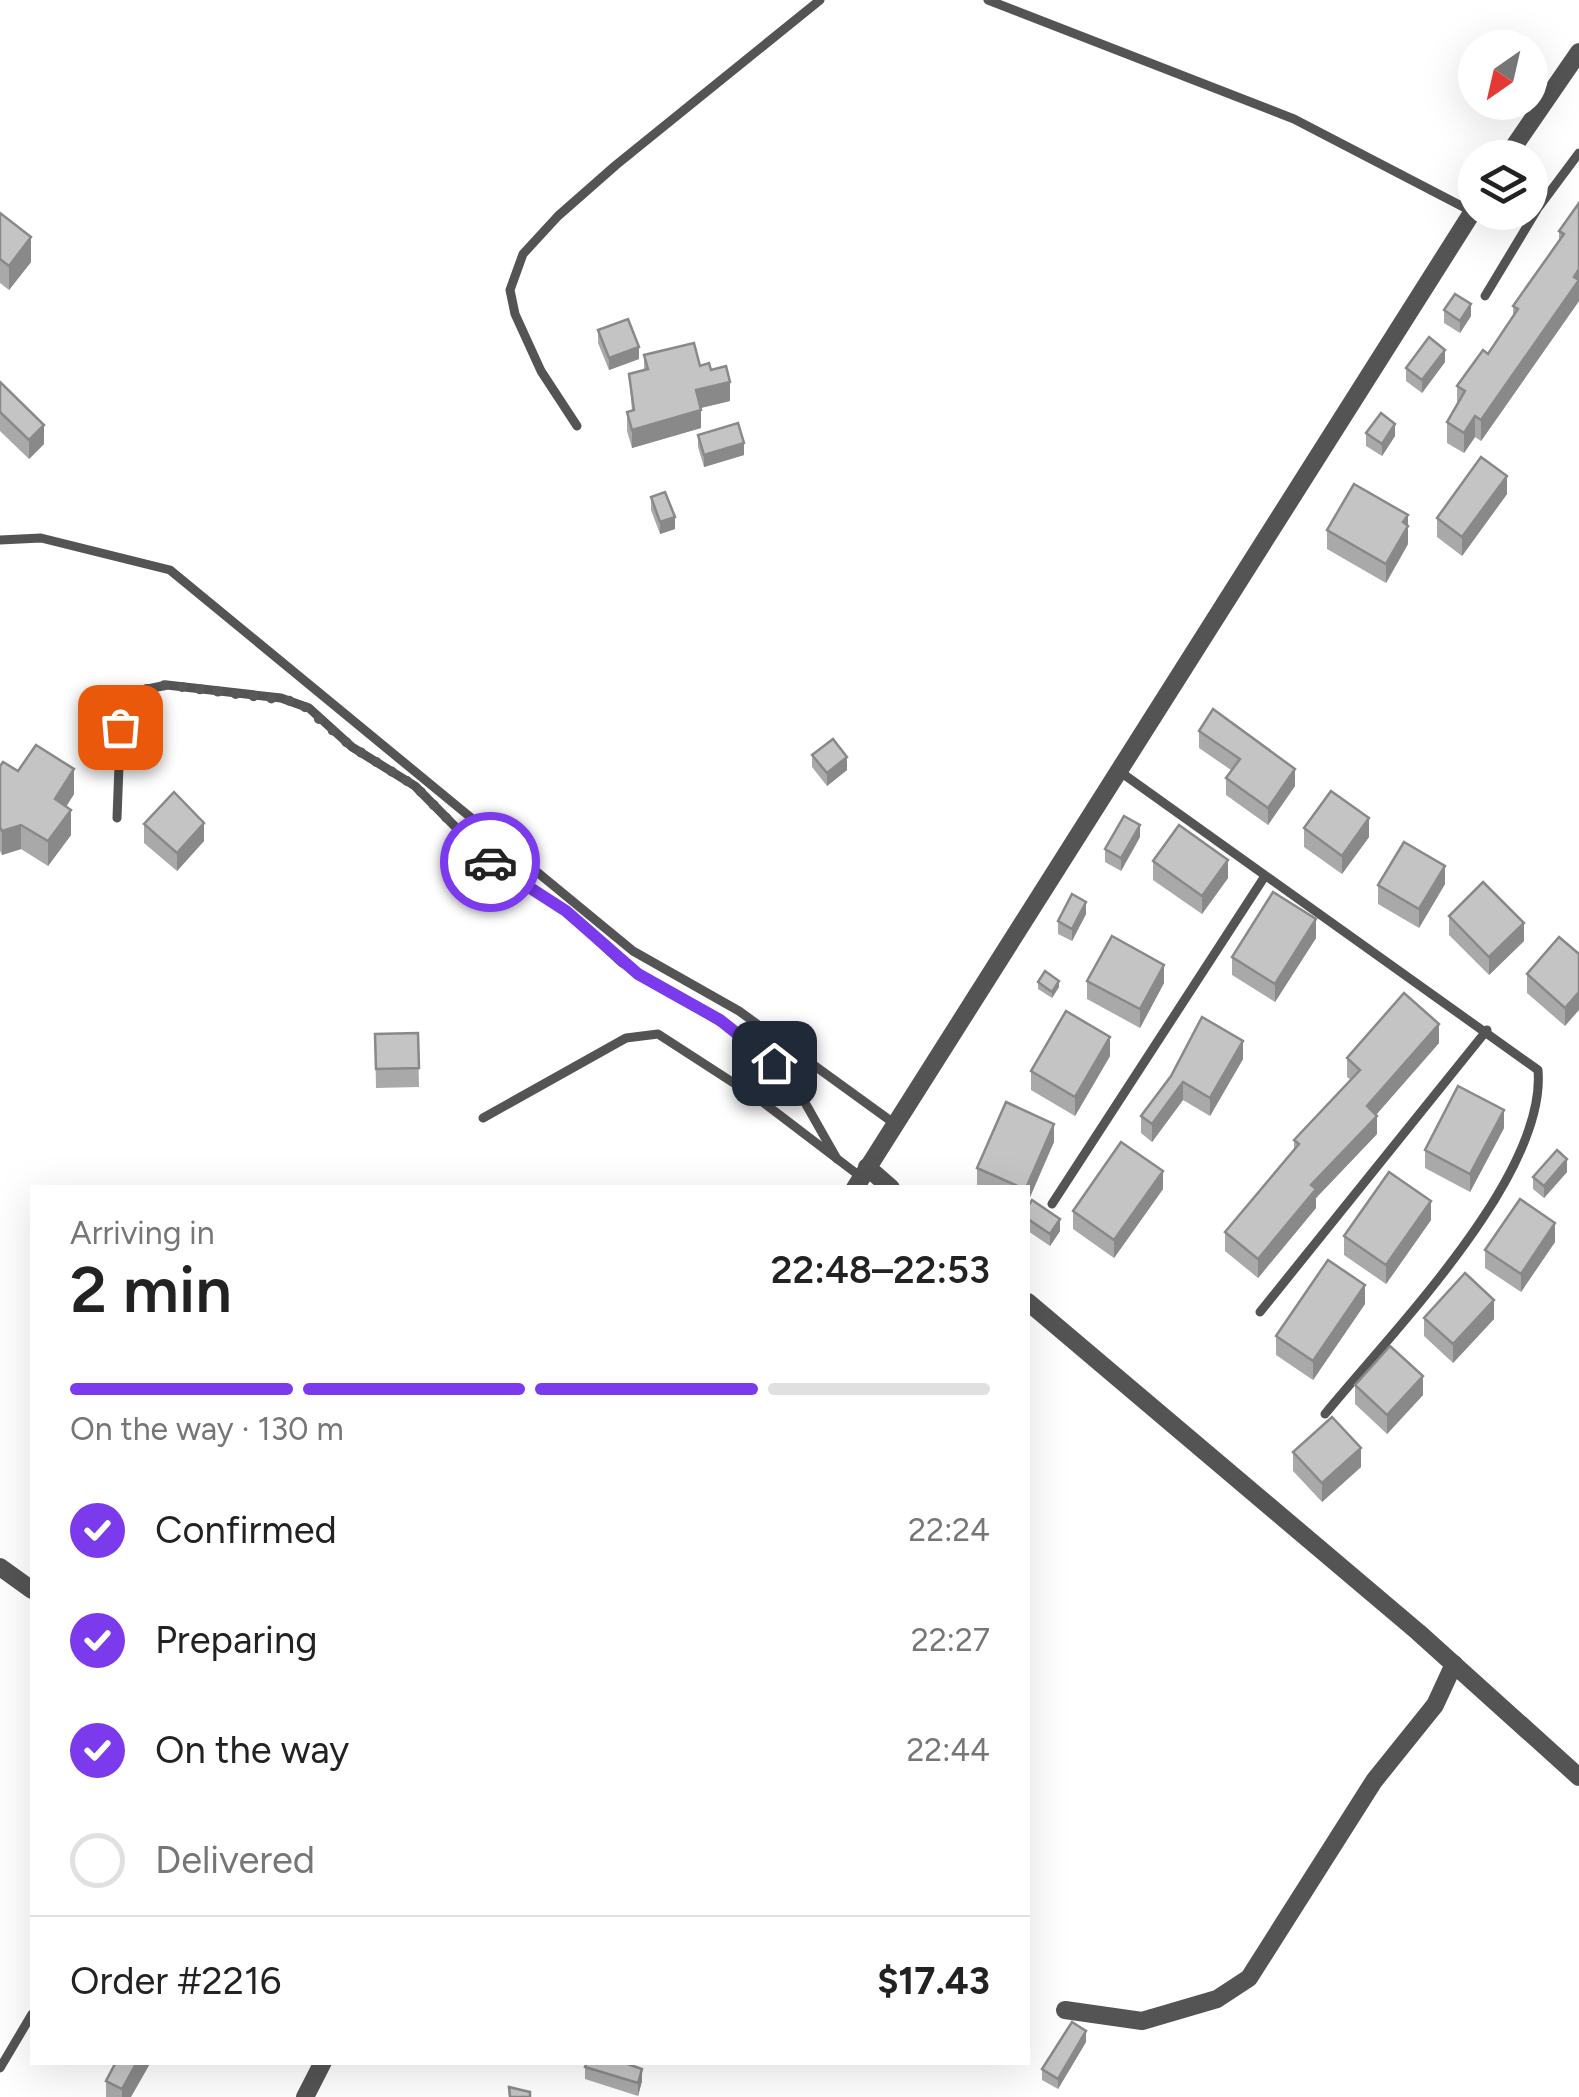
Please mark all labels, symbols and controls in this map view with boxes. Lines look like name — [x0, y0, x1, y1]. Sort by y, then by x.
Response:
north arrow — [1458, 30, 1548, 120]
map controls — [1458, 30, 1548, 230]
button: layers — [1458, 140, 1548, 230]
pin — [78, 685, 163, 770]
icon: bag — [93, 700, 148, 755]
courier — [440, 812, 540, 912]
icon: car — [463, 835, 518, 890]
pin — [732, 1021, 817, 1106]
icon: home — [747, 1036, 802, 1091]
text: Arriving in — [70, 1214, 215, 1252]
text: 22:48–22:53 — [771, 1247, 990, 1293]
text: 2 min — [70, 1250, 232, 1328]
text: On the way · 130 m — [70, 1410, 344, 1448]
icon: check — [70, 1503, 125, 1558]
text: Confirmed — [155, 1507, 337, 1553]
text: 22:24 — [908, 1511, 990, 1549]
icon: check — [70, 1613, 125, 1668]
text: Preparing — [155, 1617, 317, 1663]
text: 22:27 — [911, 1621, 990, 1659]
icon: check — [70, 1723, 125, 1778]
text: On the way — [155, 1727, 349, 1773]
text: 22:44 — [906, 1731, 990, 1769]
text: Delivered — [155, 1837, 315, 1883]
text: Order #2216 — [70, 1958, 281, 2004]
text: $17.43 — [877, 1958, 990, 2004]

